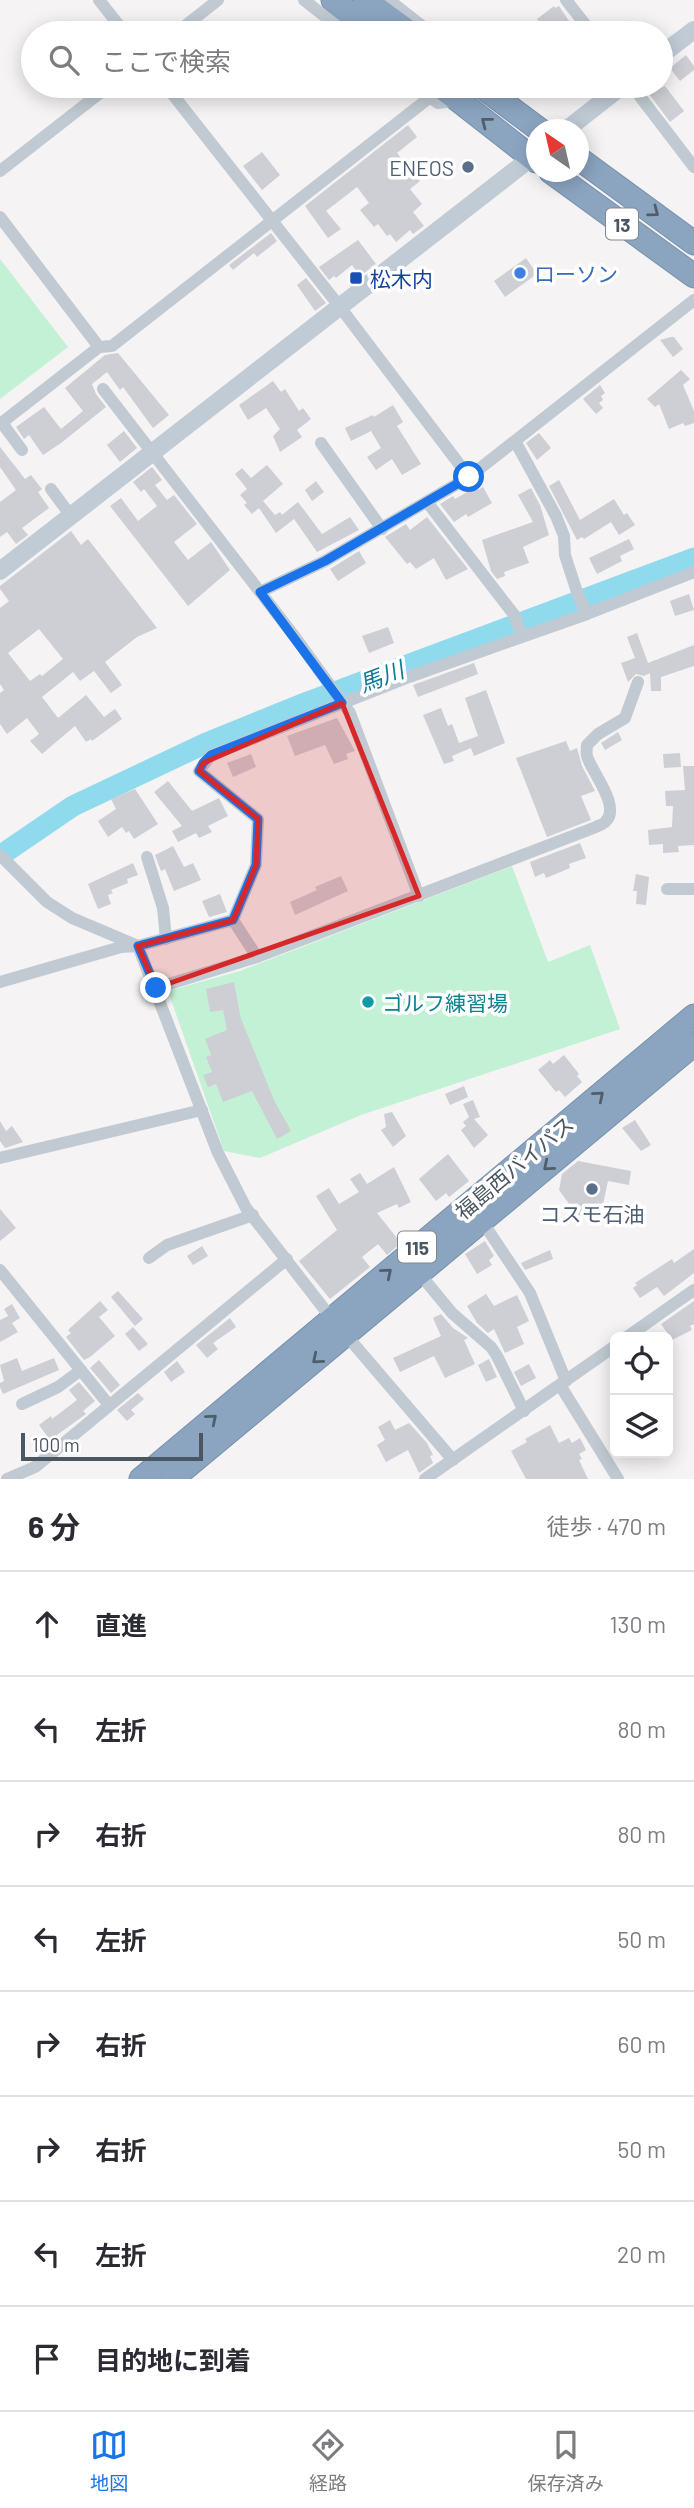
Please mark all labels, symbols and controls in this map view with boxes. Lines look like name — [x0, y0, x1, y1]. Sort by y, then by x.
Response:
search box — [21, 21, 673, 98]
icon: search — [45, 41, 83, 79]
text: ここで検索 — [101, 45, 231, 76]
one-way arrow — [481, 117, 494, 130]
north arrow — [526, 119, 589, 182]
place label: ENEOS — [389, 155, 454, 180]
marker: ENEOS — [460, 159, 476, 175]
one-way arrow — [646, 204, 658, 216]
road number: 13 — [606, 208, 638, 240]
place label: ローソン — [534, 261, 618, 286]
marker: ローソン — [512, 265, 528, 281]
place label: 松木内 — [370, 266, 433, 291]
marker: 松木内 — [348, 270, 364, 286]
route start — [453, 461, 484, 492]
water label: 馬川 — [355, 654, 410, 697]
route end — [140, 972, 171, 1003]
place label: ゴルフ練習場 — [382, 990, 508, 1015]
marker: ゴルフ練習場 — [360, 994, 376, 1010]
one-way arrow — [590, 1092, 603, 1104]
street label: 福島西バイパス — [450, 1110, 578, 1224]
one-way arrow — [543, 1158, 556, 1170]
marker: コスモ石油 — [584, 1181, 600, 1197]
place label: コスモ石油 — [540, 1201, 645, 1226]
road number: 115 — [398, 1232, 436, 1262]
one-way arrow — [378, 1269, 391, 1281]
map controls — [610, 1332, 673, 1458]
button: locate — [610, 1332, 673, 1395]
one-way arrow — [312, 1351, 325, 1363]
button: layers — [610, 1395, 673, 1458]
one-way arrow — [205, 1415, 217, 1428]
scale bar — [21, 1430, 203, 1462]
text: 100 m — [32, 1433, 80, 1456]
text: 6 分 — [28, 1508, 80, 1544]
text: 徒歩 · 470 m — [546, 1512, 666, 1540]
icon: ahead — [28, 1605, 66, 1643]
text: 直進 — [95, 1609, 147, 1640]
text: 130 m — [609, 1610, 666, 1638]
icon: left — [28, 1710, 66, 1748]
text: 左折 — [95, 1714, 147, 1745]
text: 80 m — [617, 1715, 666, 1743]
icon: right — [28, 1815, 66, 1853]
text: 右折 — [95, 1819, 147, 1850]
text: 80 m — [617, 1820, 666, 1848]
icon: left — [28, 1920, 66, 1958]
text: 左折 — [95, 1924, 147, 1955]
text: 50 m — [618, 1925, 666, 1953]
icon: right — [28, 2025, 66, 2063]
text: 右折 — [95, 2029, 147, 2060]
text: 60 m — [618, 2030, 666, 2058]
icon: right — [28, 2130, 66, 2168]
text: 右折 — [95, 2134, 147, 2165]
text: 50 m — [618, 2135, 666, 2163]
icon: left — [28, 2235, 66, 2273]
text: 左折 — [95, 2239, 147, 2270]
text: 20 m — [617, 2240, 666, 2268]
icon: arrive — [28, 2340, 66, 2378]
text: 目的地に到着 — [95, 2344, 251, 2375]
tab: 地図 — [90, 2426, 128, 2495]
tab: 経路 — [309, 2426, 347, 2495]
tab: 保存済み — [528, 2426, 604, 2495]

